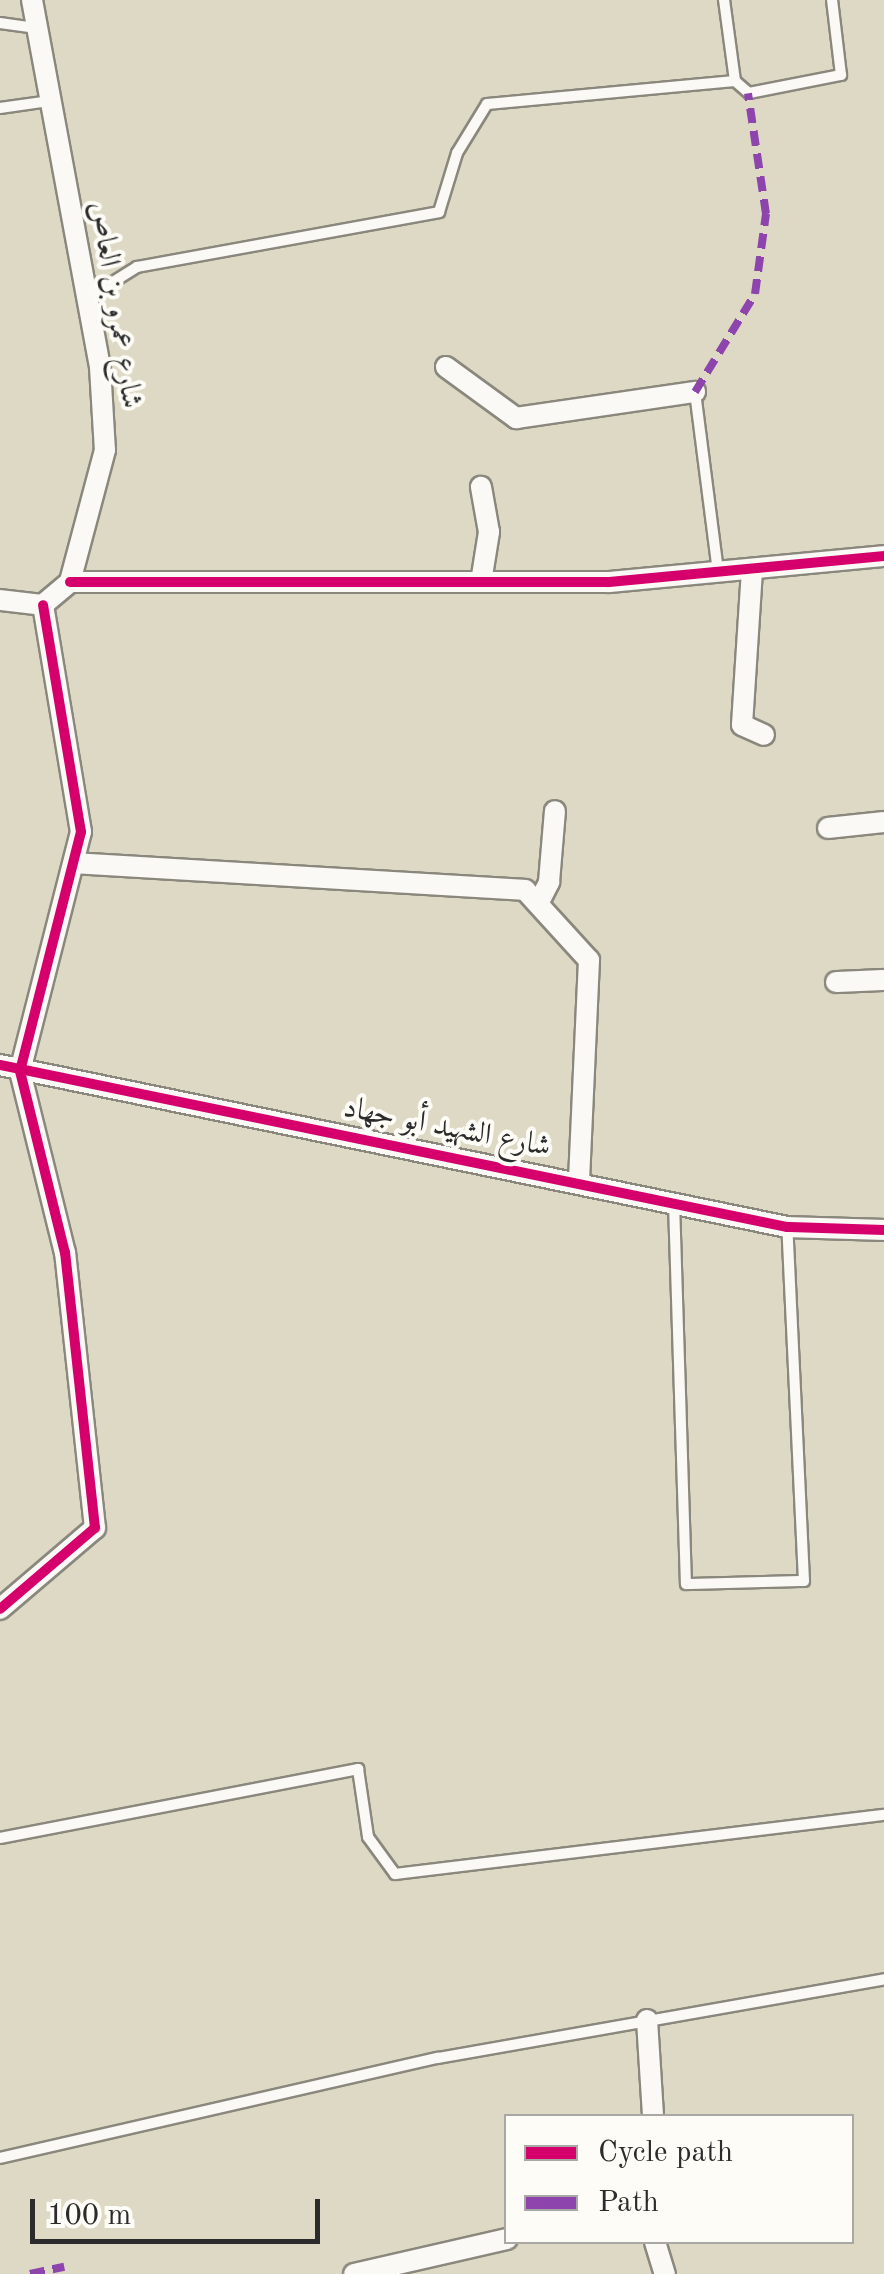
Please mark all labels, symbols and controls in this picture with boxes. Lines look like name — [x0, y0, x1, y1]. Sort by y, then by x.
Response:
street label: شارع عمرو بن العاص — [81, 199, 149, 411]
street label: شارع الشهيد أبو جهاد — [340, 1090, 554, 1166]
legend — [504, 2114, 854, 2244]
text: Cycle path — [598, 2138, 733, 2168]
scale bar — [35, 2179, 325, 2241]
text: Path — [598, 2188, 659, 2218]
text: 100 m — [47, 2201, 131, 2231]

